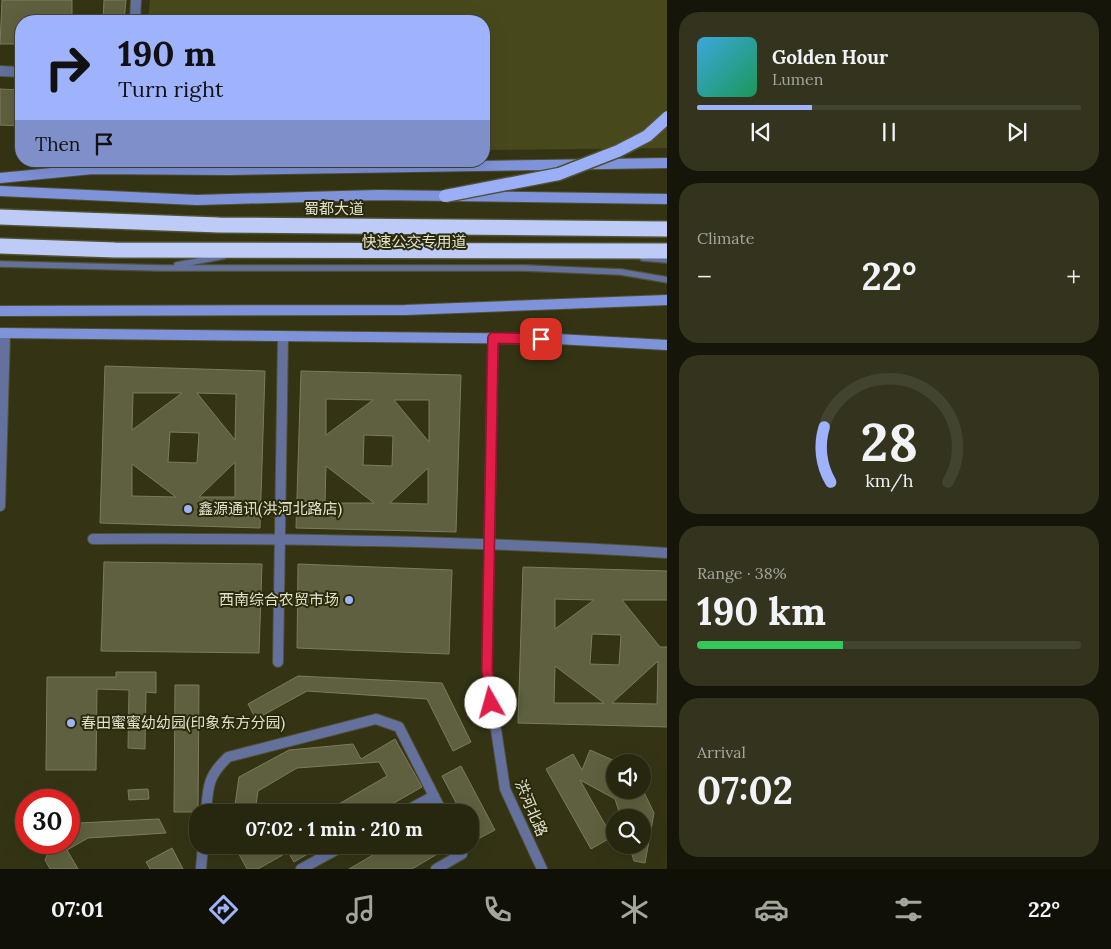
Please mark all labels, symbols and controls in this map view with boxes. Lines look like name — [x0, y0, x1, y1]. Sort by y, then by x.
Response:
text: 190 m — [118, 31, 216, 76]
icon: right — [35, 35, 100, 100]
text: Golden Hour — [772, 45, 888, 69]
text: Lumen — [772, 69, 824, 89]
text: Turn right — [118, 75, 223, 103]
icon: previous — [747, 118, 775, 146]
icon: pause — [875, 118, 903, 146]
icon: next — [1003, 118, 1031, 146]
icon: arrive — [90, 130, 118, 158]
text: Then — [35, 132, 80, 156]
street label: 蜀都大道 — [304, 199, 364, 218]
text: Climate — [697, 228, 754, 248]
street label: 快速公交专用道 — [361, 232, 467, 251]
text: 22° — [861, 252, 917, 300]
text: − — [697, 259, 712, 295]
text: + — [1066, 259, 1081, 295]
pin — [520, 318, 562, 360]
icon: arrive — [527, 325, 555, 353]
text: 28 — [860, 409, 918, 475]
text: km/h — [865, 469, 913, 492]
place label: 鑫源通讯(洪河北路店) — [198, 499, 343, 519]
marker: 鑫源通讯(洪河北路店) — [182, 503, 194, 515]
text: Range · 38% — [697, 563, 787, 583]
text: 190 km — [697, 587, 826, 635]
place label: 西南综合农贸市场 — [219, 590, 339, 609]
marker: 西南综合农贸市场 — [343, 594, 355, 606]
position arrow — [464, 676, 516, 728]
place label: 春田蜜蜜幼幼园(印象东方分园) — [81, 713, 286, 733]
marker: 春田蜜蜜幼幼园(印象东方分园) — [65, 717, 77, 729]
text: Arrival — [697, 742, 746, 762]
map controls — [606, 754, 651, 854]
button: sound — [606, 754, 651, 799]
text: 07:02 — [697, 766, 793, 814]
street label: 洪河北路 — [511, 776, 552, 839]
speed limit sign: 30 — [15, 789, 80, 854]
button: search — [606, 809, 651, 854]
text: 07:02 · 1 min · 210 m — [245, 817, 423, 841]
icon: directions — [206, 892, 241, 927]
icon: music — [343, 892, 378, 927]
icon: phone — [480, 892, 515, 927]
icon: climate — [617, 892, 652, 927]
icon: car — [754, 892, 789, 927]
icon: filters — [891, 892, 926, 927]
text: 07:01 — [51, 895, 104, 923]
text: 22° — [1028, 895, 1060, 923]

